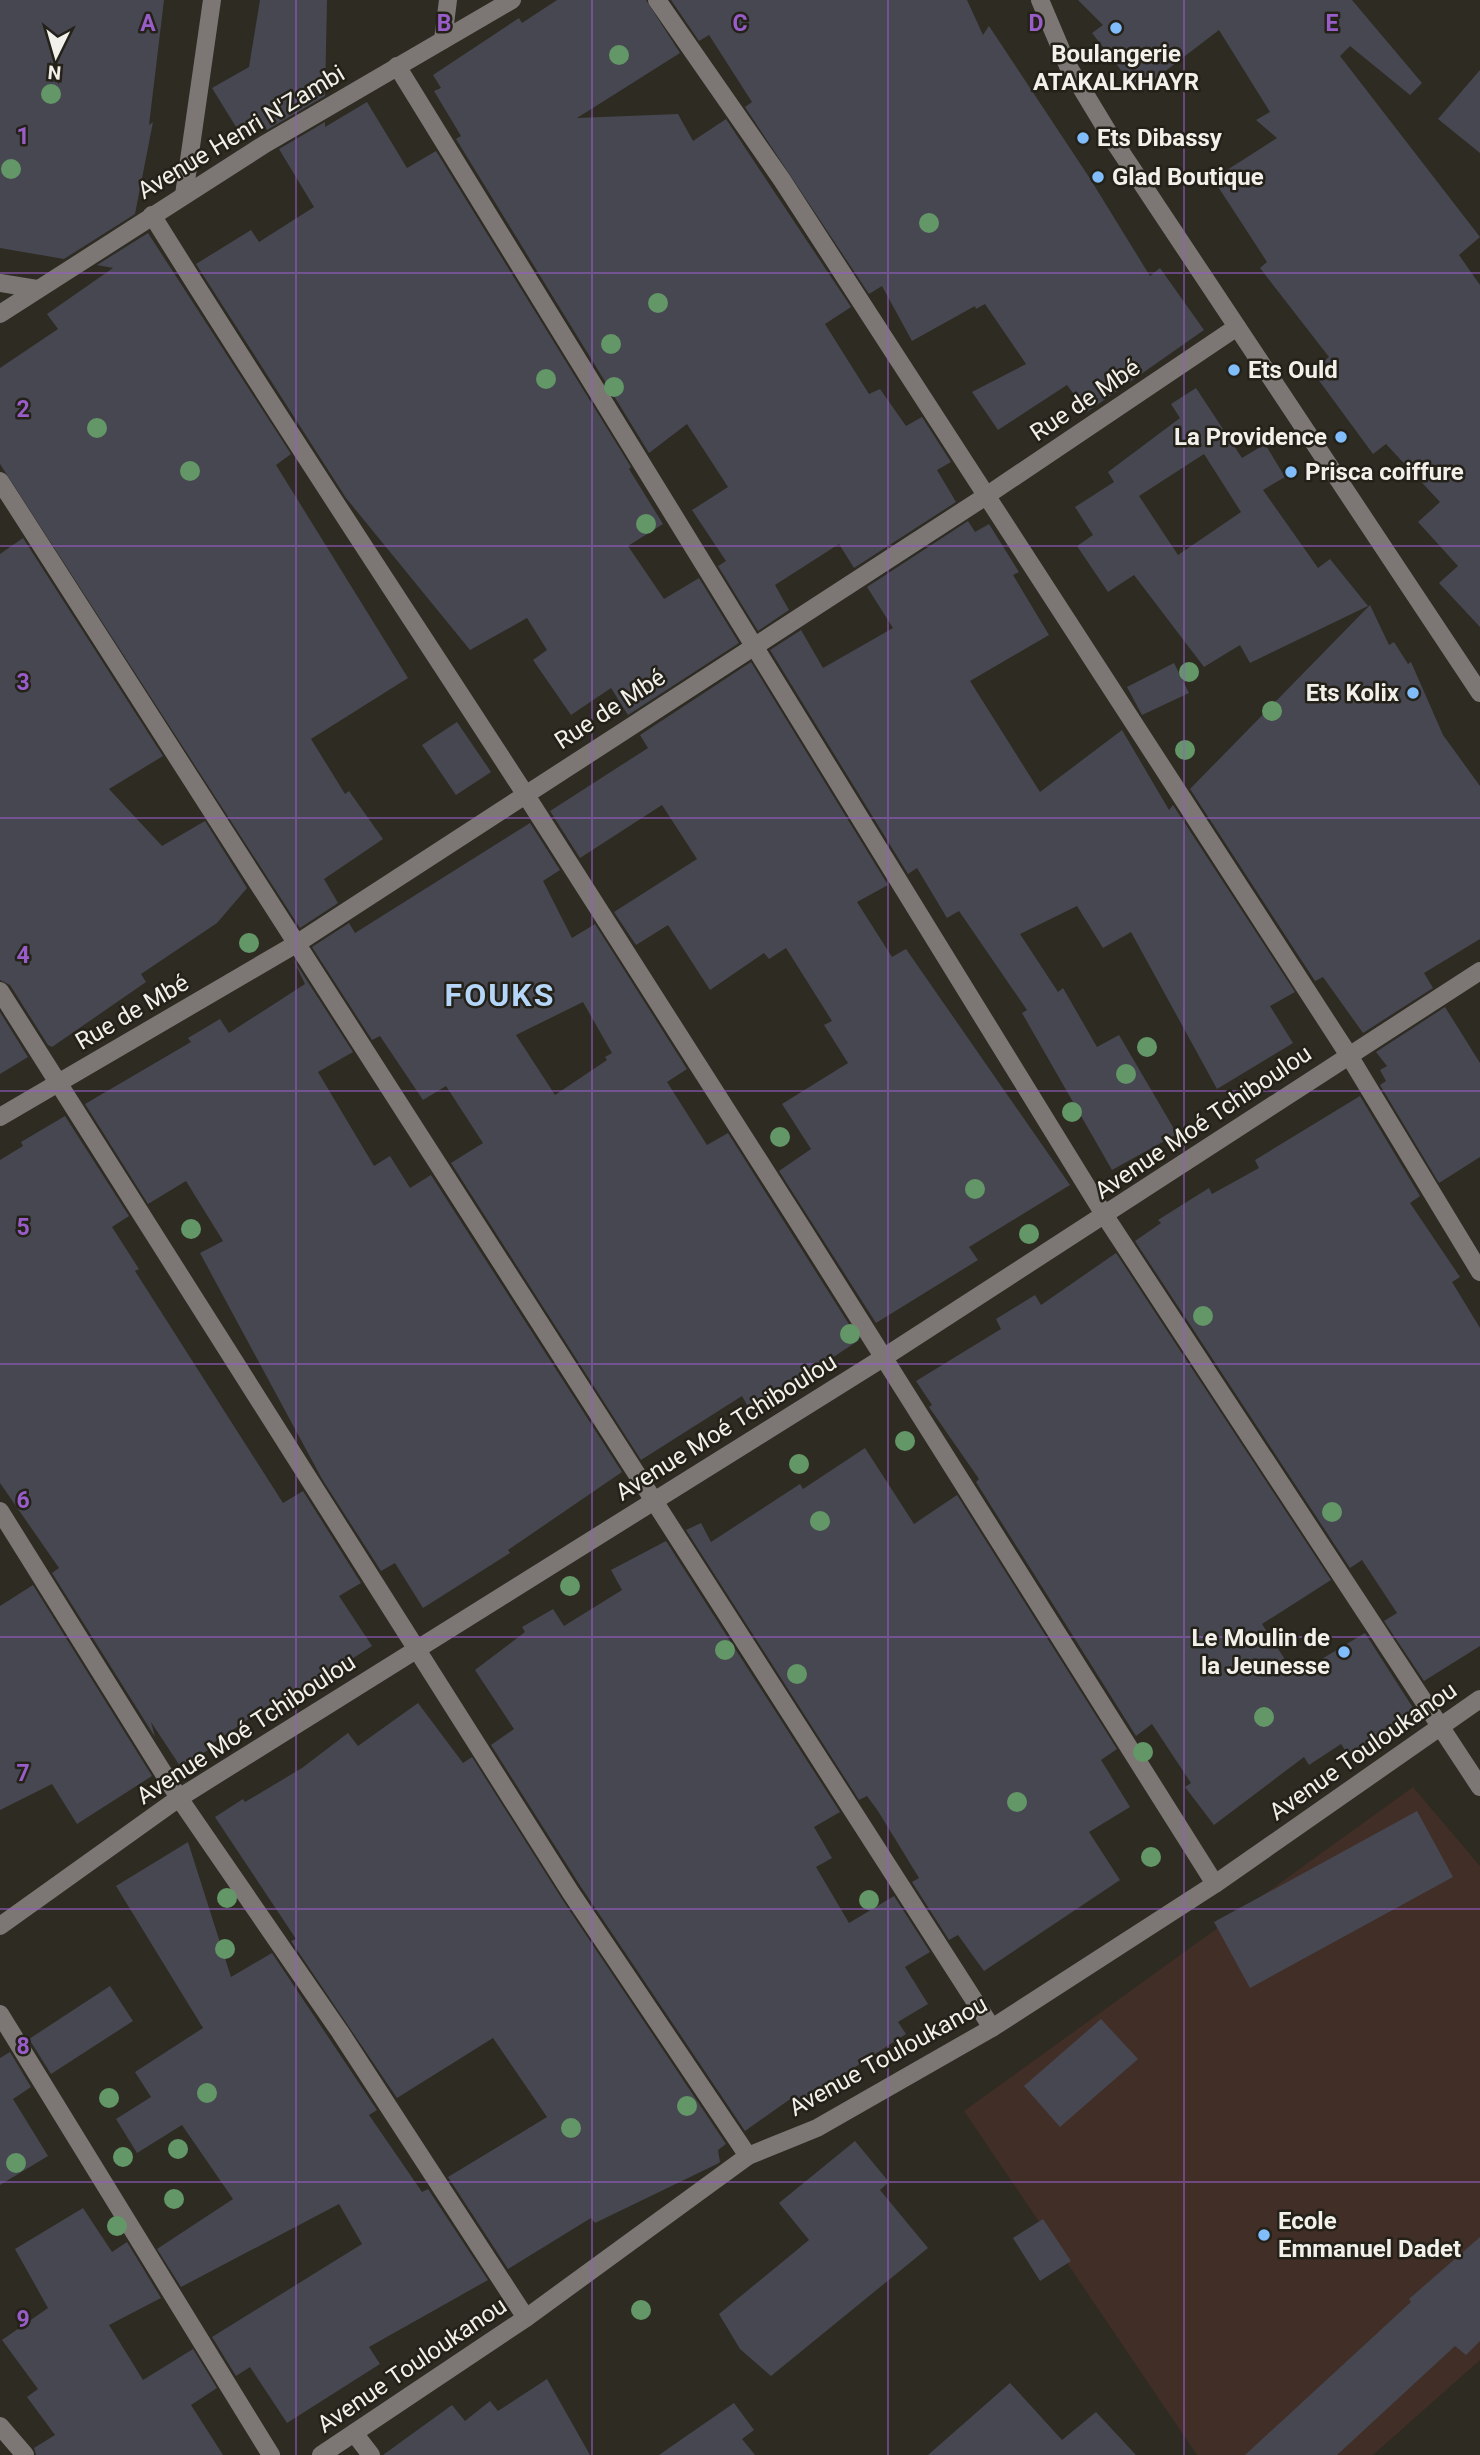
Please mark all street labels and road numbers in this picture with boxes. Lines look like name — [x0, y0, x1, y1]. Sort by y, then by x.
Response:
street label: Avenue Henri N'Zambi — [132, 59, 350, 205]
street label: Rue de Mbé — [1025, 353, 1145, 447]
street label: Rue de Mbé — [550, 663, 670, 755]
street label: Rue de Mbé — [70, 968, 194, 1056]
street label: Avenue Moé Tchiboulou — [1089, 1039, 1317, 1205]
street label: Avenue Moé Tchiboulou — [610, 1348, 842, 1506]
street label: Avenue Moé Tchiboulou — [131, 1648, 361, 1810]
street label: Avenue Touloukanou — [1264, 1676, 1462, 1826]
street label: Avenue Touloukanou — [784, 1990, 992, 2122]
street label: Avenue Touloukanou — [312, 2291, 512, 2439]

